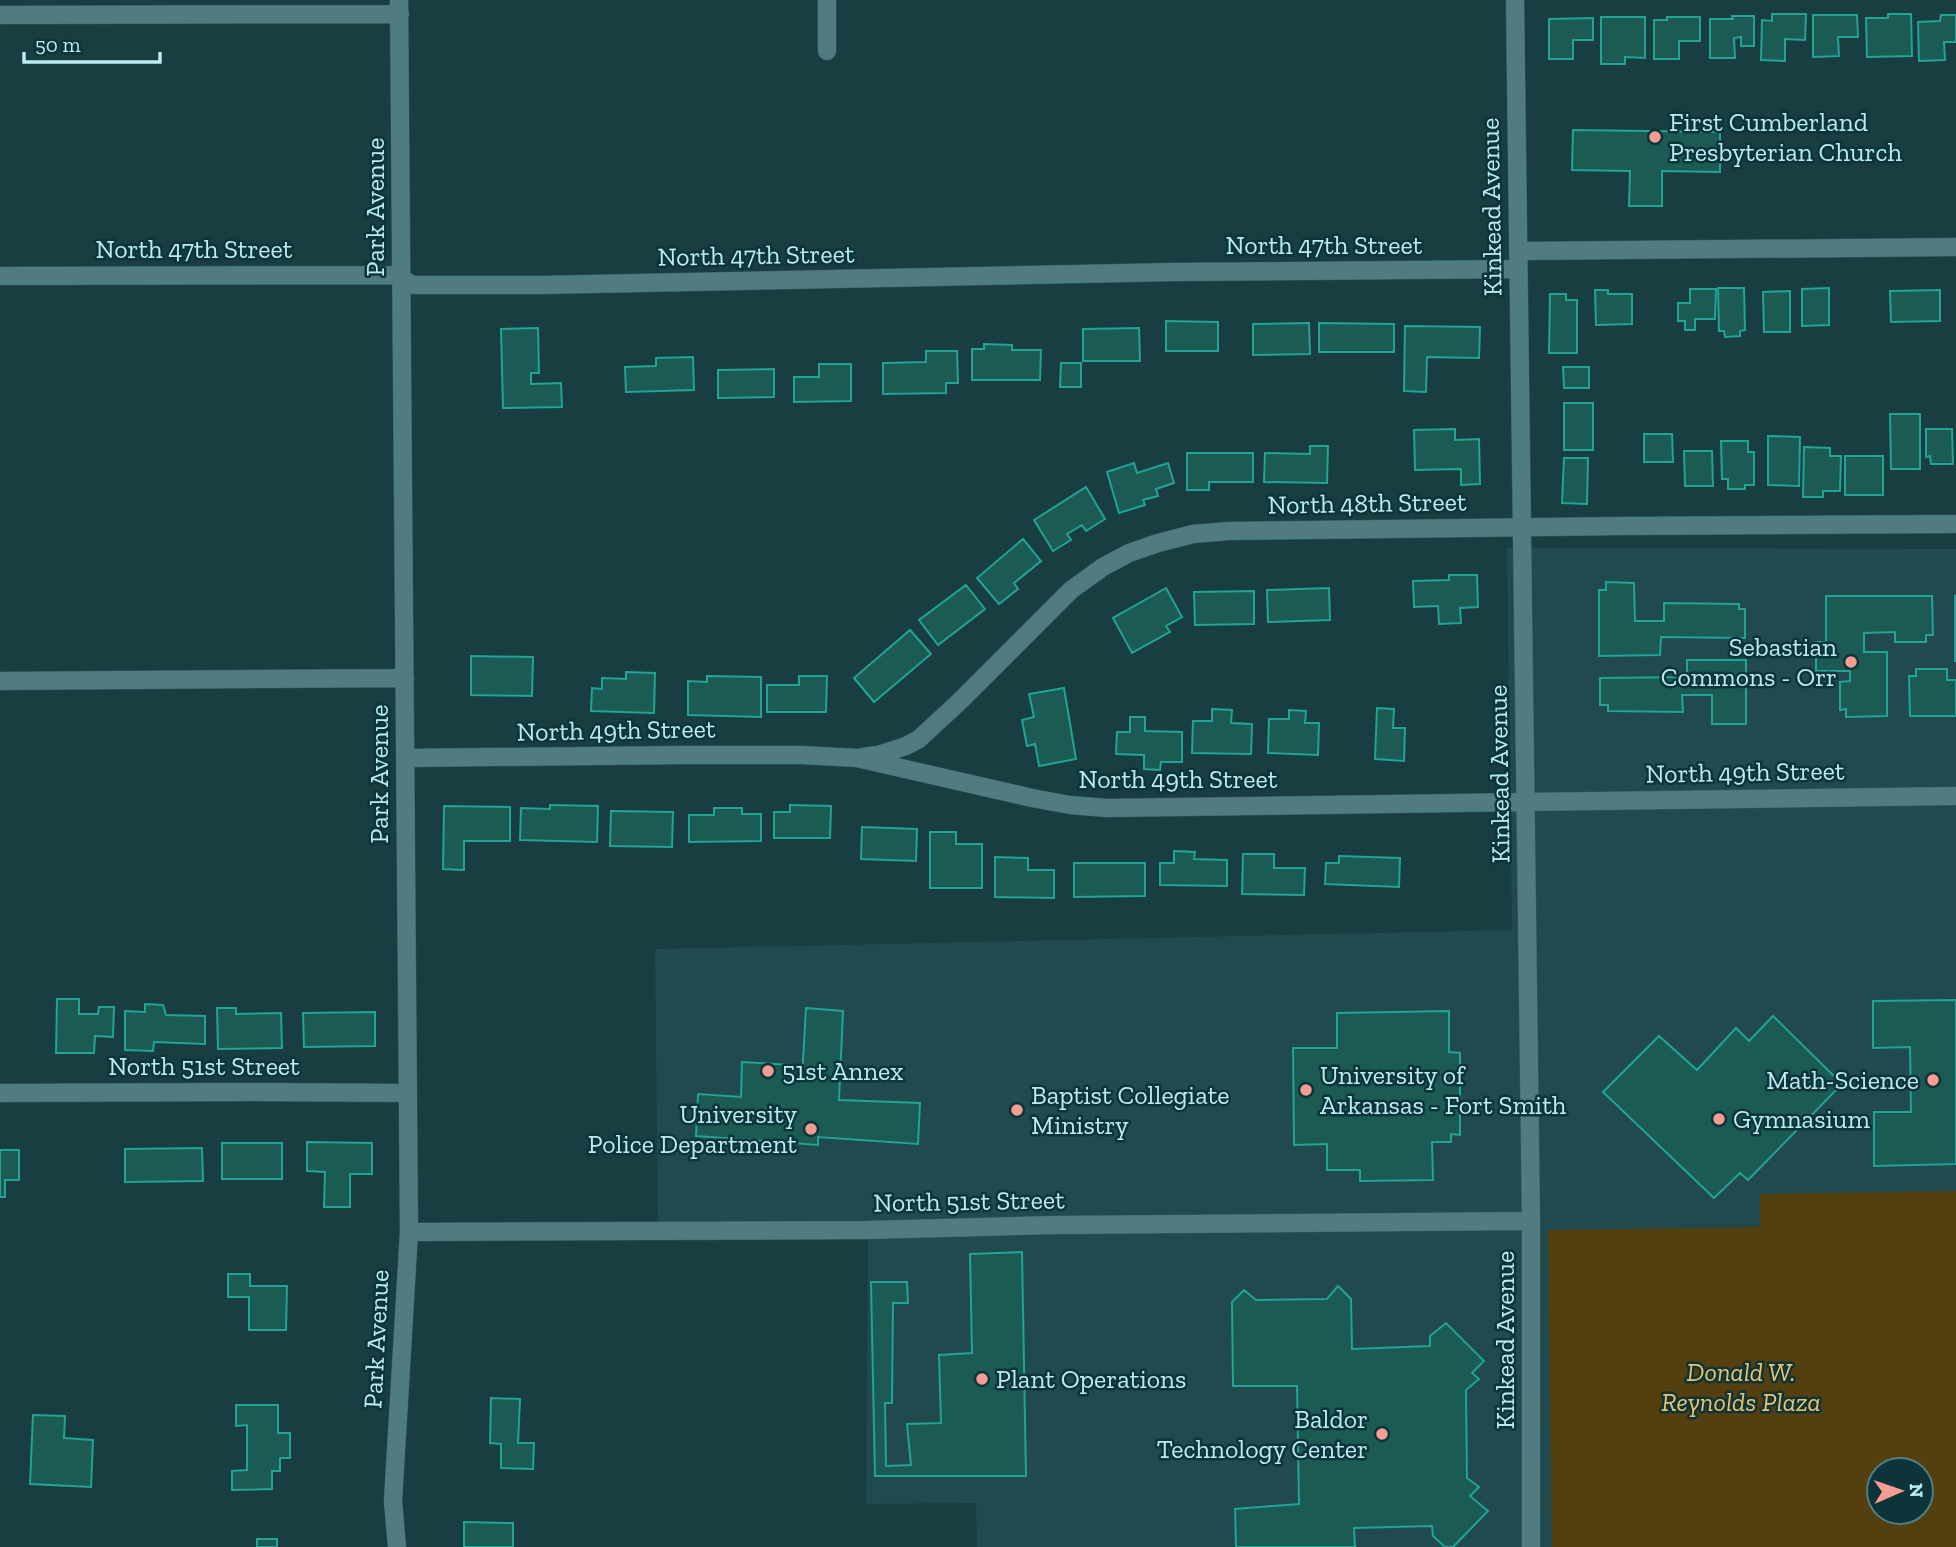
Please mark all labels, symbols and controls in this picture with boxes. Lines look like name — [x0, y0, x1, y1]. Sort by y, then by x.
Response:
scale bar — [24, 21, 161, 65]
text: 50 m — [35, 32, 81, 57]
place label: First Cumberland Presbyterian Church — [1669, 106, 1902, 168]
street label: Kinkead Avenue — [1473, 117, 1509, 297]
marker: First Cumberland Presbyterian Church — [1647, 129, 1663, 145]
street label: Park Avenue — [359, 137, 391, 277]
street label: North 47th Street — [1226, 229, 1423, 261]
street label: North 47th Street — [96, 233, 293, 265]
street label: North 47th Street — [657, 237, 855, 273]
street label: North 48th Street — [1267, 485, 1467, 521]
place label: Sebastian Commons - Orr — [1661, 631, 1837, 693]
marker: Sebastian Commons - Orr — [1843, 654, 1859, 670]
street label: Kinkead Avenue — [1481, 684, 1517, 864]
street label: Park Avenue — [363, 704, 395, 844]
street label: North 49th Street — [516, 712, 716, 748]
street label: North 49th Street — [1645, 754, 1845, 790]
street label: North 49th Street — [1079, 763, 1278, 795]
street label: North 51st Street — [108, 1050, 300, 1082]
place label: 51st Annex — [782, 1055, 903, 1087]
place label: University of Arkansas - Fort Smith — [1320, 1059, 1567, 1121]
marker: 51st Annex — [760, 1063, 776, 1079]
place label: Math-Science — [1766, 1064, 1919, 1096]
marker: Math-Science — [1925, 1072, 1941, 1088]
place label: Baptist Collegiate Ministry — [1031, 1079, 1230, 1141]
marker: University of Arkansas - Fort Smith — [1298, 1082, 1314, 1098]
place label: University Police Department — [588, 1098, 798, 1160]
marker: Baptist Collegiate Ministry — [1009, 1102, 1025, 1118]
place label: Gymnasium — [1733, 1103, 1870, 1135]
marker: Gymnasium — [1711, 1111, 1727, 1127]
marker: University Police Department — [803, 1121, 819, 1137]
street label: North 51st Street — [873, 1183, 1065, 1219]
street label: Kinkead Avenue — [1489, 1251, 1521, 1429]
street label: Park Avenue — [356, 1269, 396, 1409]
park label: Donald W. Reynolds Plaza — [1661, 1356, 1821, 1418]
place label: Plant Operations — [996, 1363, 1186, 1395]
marker: Plant Operations — [974, 1371, 990, 1387]
place label: Baldor Technology Center — [1157, 1403, 1368, 1465]
marker: Baldor Technology Center — [1374, 1426, 1390, 1442]
north arrow — [1865, 1456, 1935, 1526]
text: N — [1905, 1483, 1928, 1498]

